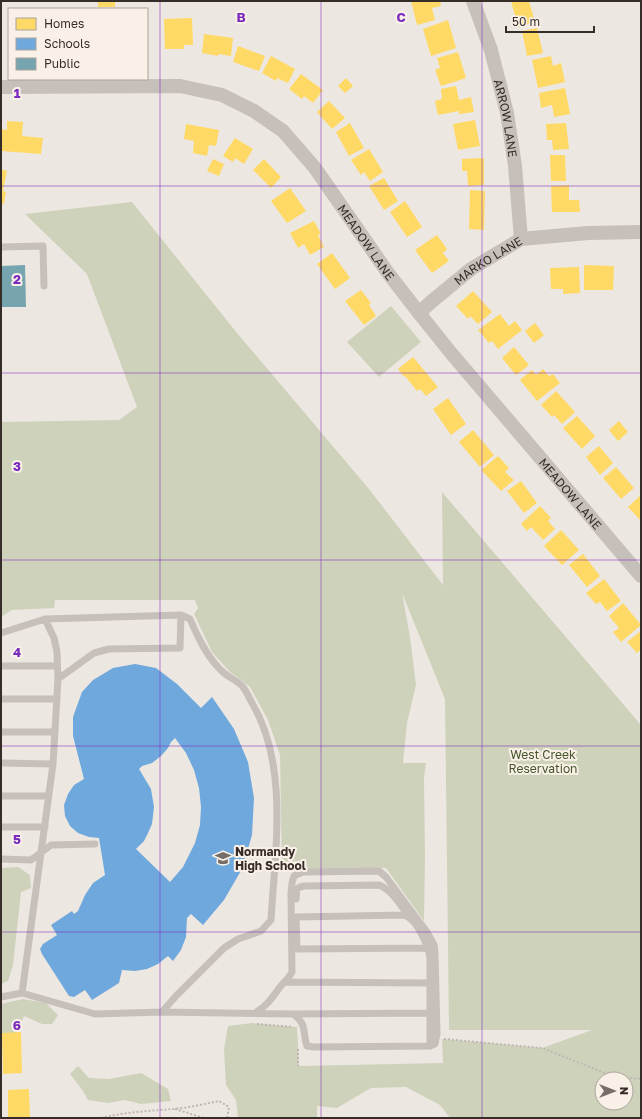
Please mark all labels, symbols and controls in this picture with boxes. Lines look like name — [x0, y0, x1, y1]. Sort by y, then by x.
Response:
legend — [8, 8, 148, 80]
scale bar — [506, 8, 594, 34]
text: B — [236, 9, 246, 25]
text: C — [396, 9, 406, 25]
text: 50 m — [512, 14, 540, 29]
text: Homes — [44, 16, 84, 31]
text: Schools — [44, 36, 90, 51]
text: Public — [44, 56, 81, 71]
street label: ARROW LANE — [491, 77, 521, 158]
text: 1 — [14, 85, 21, 101]
street label: MEADOW LANE — [335, 201, 398, 283]
street label: MARKO LANE — [451, 233, 525, 288]
text: 2 — [13, 271, 21, 287]
street label: MEADOW LANE — [536, 455, 605, 532]
text: 3 — [13, 458, 21, 474]
text: 4 — [13, 644, 21, 660]
park label: West Creek Reservation — [509, 747, 577, 776]
text: 5 — [13, 831, 21, 847]
place label: Normandy High School — [235, 844, 306, 873]
school or university icon: Normandy High School — [214, 849, 232, 867]
text: 6 — [13, 1017, 21, 1033]
north arrow — [594, 1071, 634, 1111]
text: N — [618, 1087, 631, 1095]

